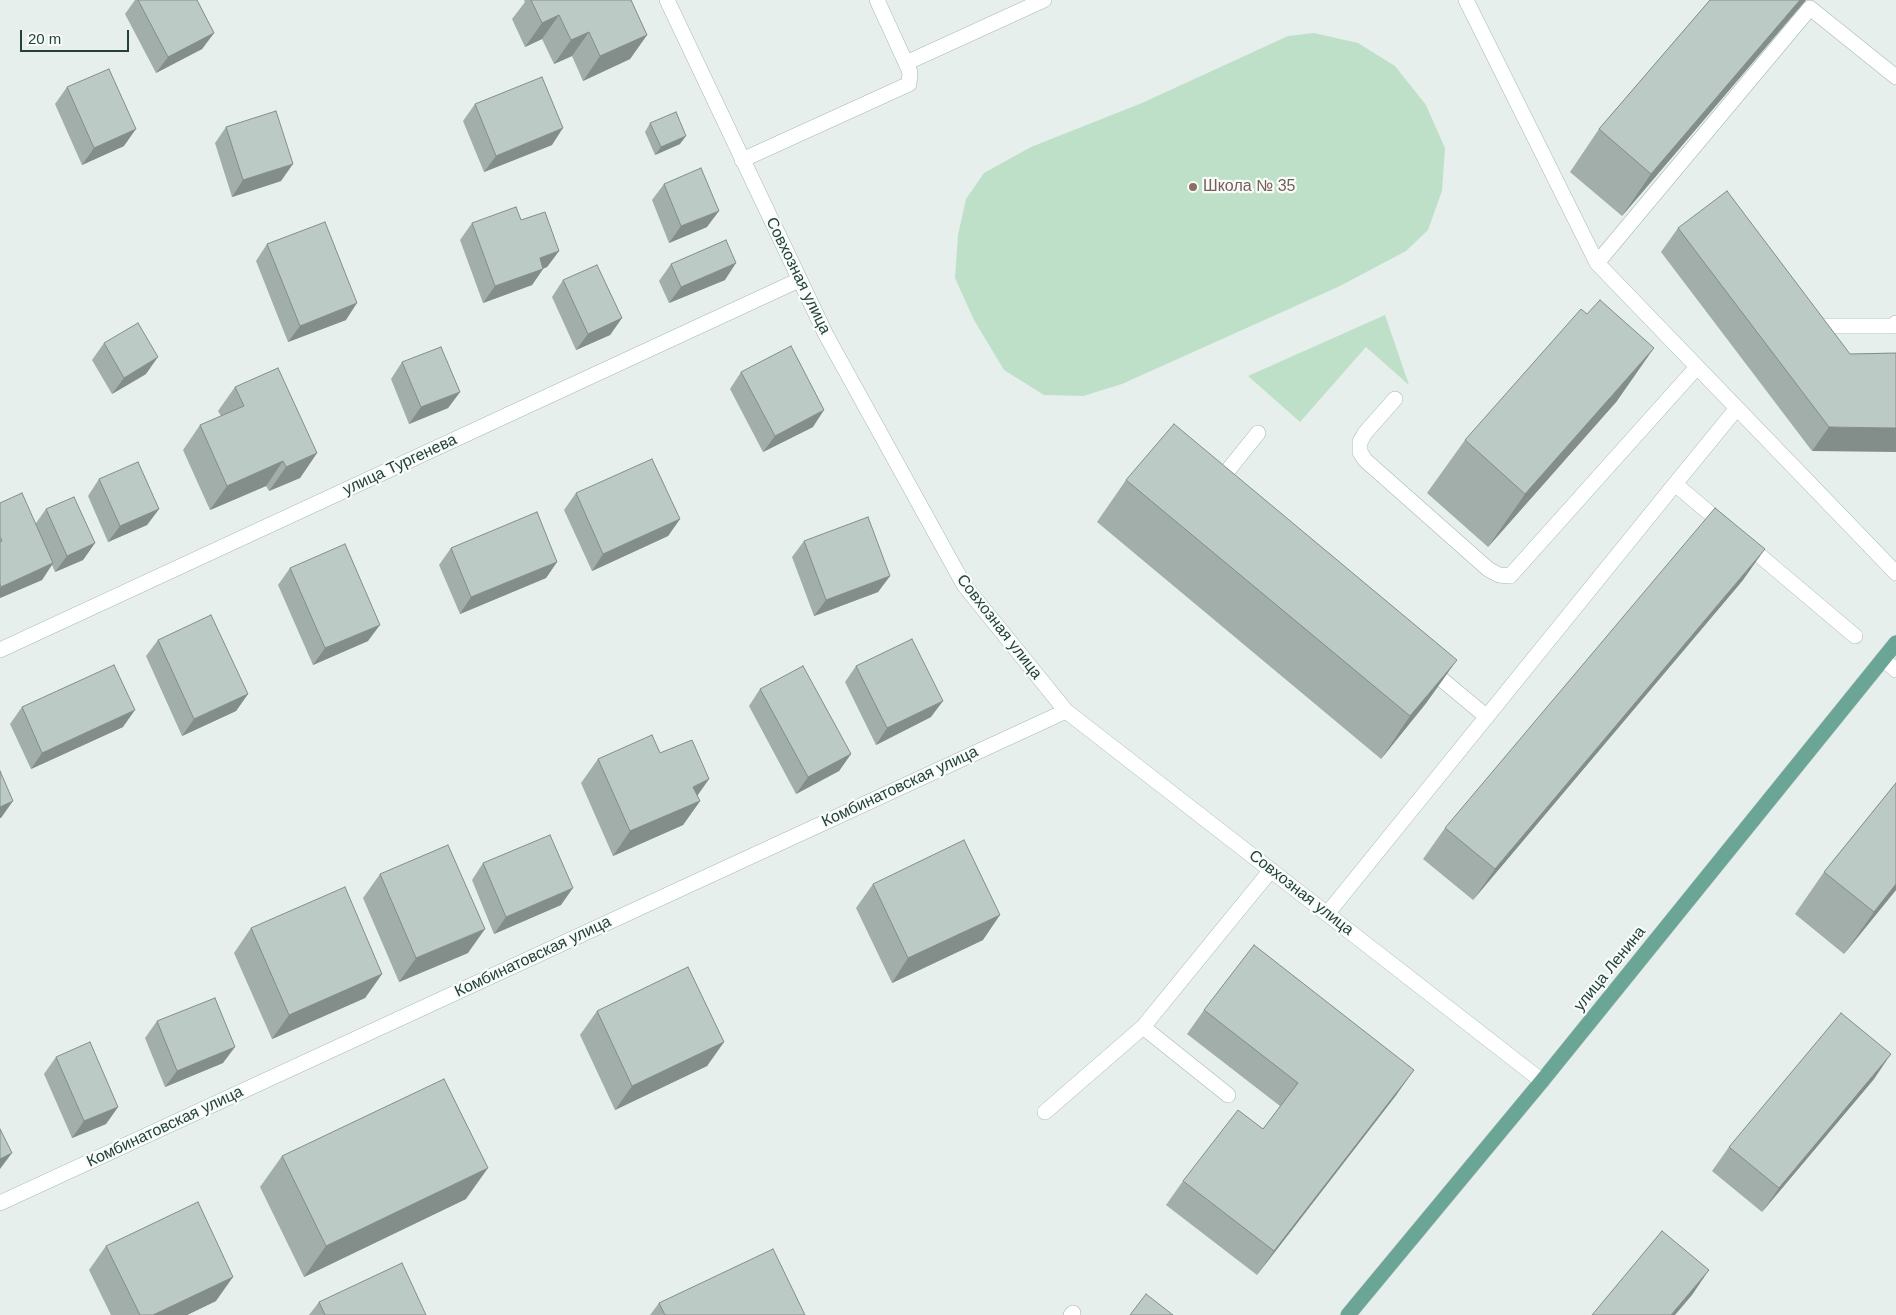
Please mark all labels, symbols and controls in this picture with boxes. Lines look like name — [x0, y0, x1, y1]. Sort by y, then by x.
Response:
scale bar — [22, 20, 131, 52]
text: 20 m — [28, 30, 61, 47]
place label: Школа № 35 — [1203, 177, 1295, 197]
marker: Школа № 35 — [1187, 181, 1199, 193]
street label: Совхозная улица — [761, 214, 835, 338]
street label: улица Тургенева — [340, 430, 460, 500]
street label: Совхозная улица — [952, 571, 1046, 683]
street label: Комбинатовская улица — [819, 742, 981, 832]
street label: Совхозная улица — [1245, 846, 1357, 940]
street label: Комбинатовская улица — [452, 912, 614, 1002]
street label: улица Ленина — [1570, 923, 1650, 1015]
street label: Комбинатовская улица — [84, 1082, 246, 1172]

